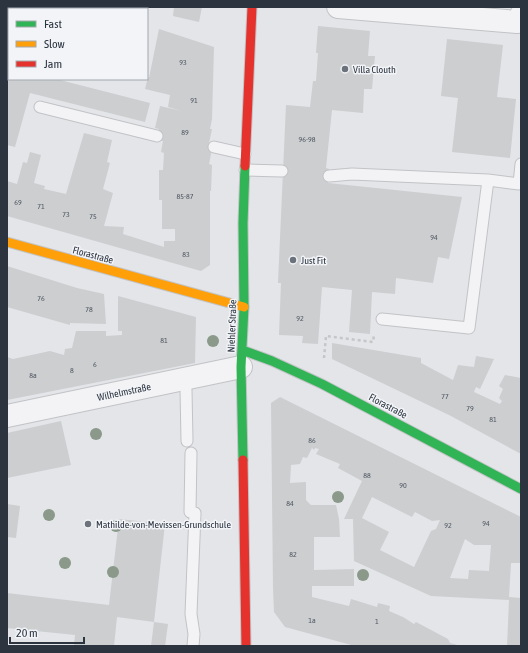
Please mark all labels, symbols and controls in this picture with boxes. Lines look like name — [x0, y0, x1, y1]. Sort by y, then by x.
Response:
legend — [8, 8, 148, 80]
text: Fast — [44, 17, 62, 31]
text: Slow — [44, 37, 65, 51]
text: Jam — [44, 57, 62, 71]
house number: 93 — [179, 58, 187, 67]
marker: Villa Clouth — [340, 64, 350, 74]
place label: Villa Clouth — [353, 64, 396, 75]
house number: 91 — [190, 96, 198, 105]
house number: 89 — [181, 128, 189, 137]
house number: 96-98 — [298, 135, 316, 144]
house number: 85-87 — [176, 192, 194, 201]
house number: 69 — [14, 198, 22, 207]
house number: 71 — [37, 202, 45, 211]
house number: 73 — [62, 210, 70, 219]
house number: 75 — [89, 212, 97, 221]
house number: 94 — [430, 233, 438, 242]
street label: Florastraße — [71, 244, 115, 266]
house number: 83 — [182, 250, 190, 259]
marker: Just Fit — [288, 255, 298, 265]
place label: Just Fit — [301, 255, 326, 266]
house number: 76 — [37, 294, 45, 303]
street label: Niehler Straße — [226, 299, 238, 353]
house number: 78 — [85, 305, 93, 314]
house number: 92 — [296, 314, 304, 323]
house number: 81 — [160, 336, 168, 345]
house number: 6 — [93, 360, 97, 369]
house number: 8 — [70, 366, 74, 375]
house number: 8a — [29, 371, 37, 380]
street label: Wilhelmstraße — [96, 381, 152, 403]
street label: Florastraße — [367, 391, 409, 421]
house number: 77 — [441, 392, 449, 401]
house number: 79 — [466, 404, 474, 413]
house number: 81 — [489, 415, 497, 424]
house number: 86 — [308, 436, 316, 445]
house number: 88 — [363, 471, 371, 480]
house number: 90 — [399, 481, 407, 490]
house number: 84 — [286, 499, 294, 508]
marker: Mathilde-von-Mevissen-Grundschule — [83, 519, 93, 529]
place label: Mathilde-von-Mevissen-Grundschule — [96, 519, 231, 530]
house number: 94 — [482, 519, 490, 528]
house number: 92 — [444, 521, 452, 530]
house number: 82 — [289, 550, 297, 559]
house number: 1a — [308, 616, 316, 625]
house number: 1 — [375, 617, 379, 626]
scale bar — [10, 619, 84, 645]
text: 20 m — [16, 626, 38, 640]

